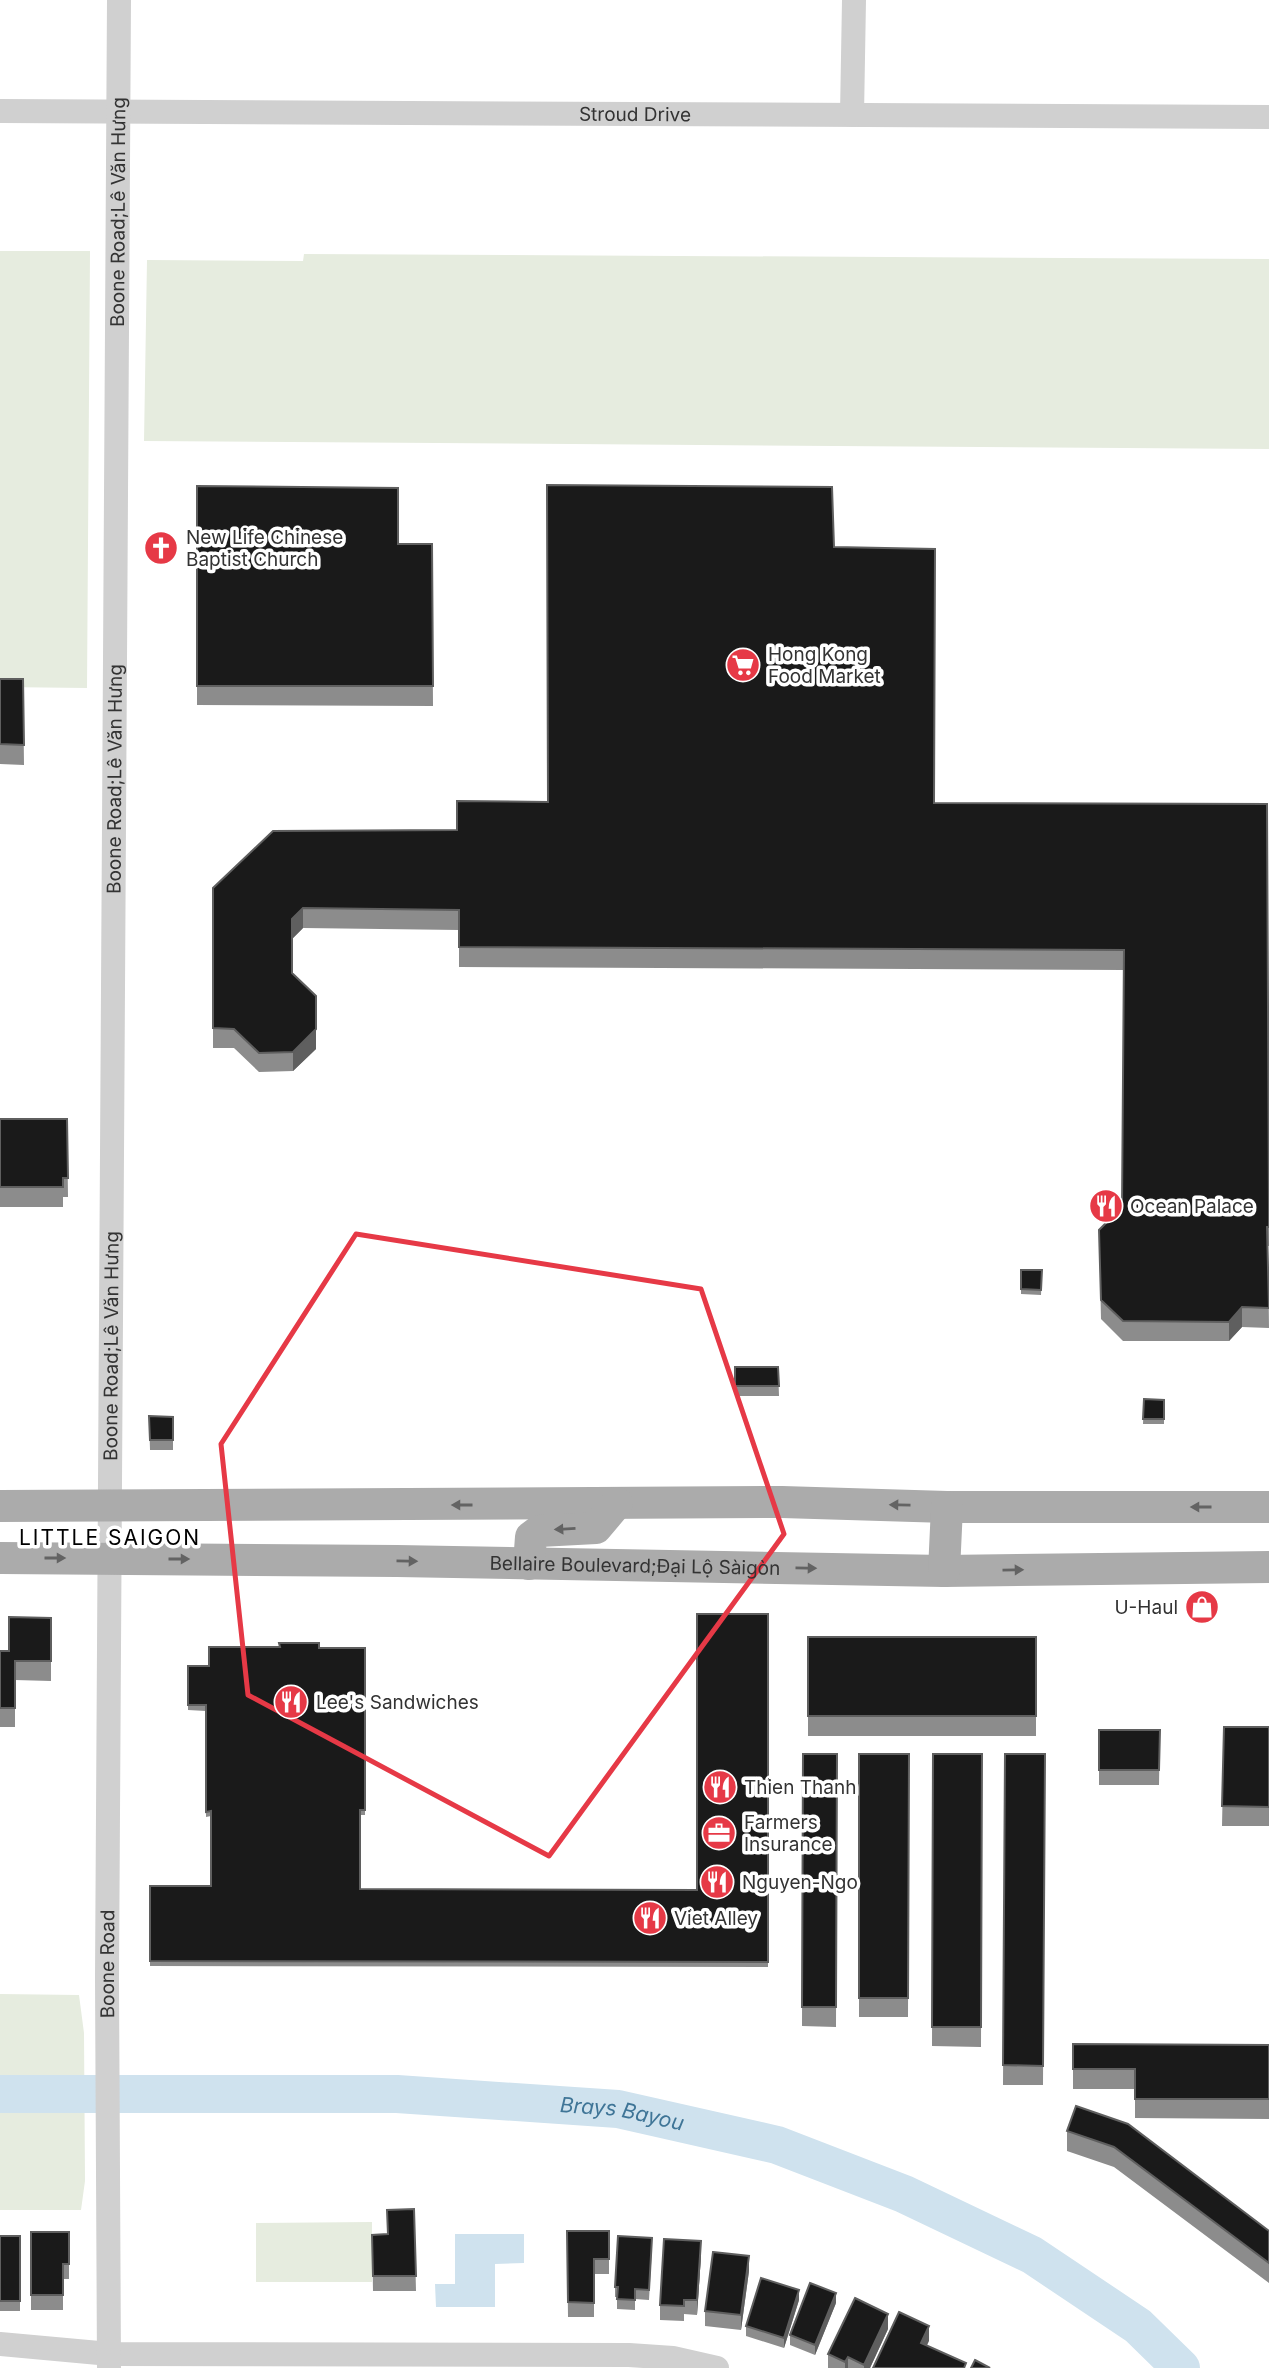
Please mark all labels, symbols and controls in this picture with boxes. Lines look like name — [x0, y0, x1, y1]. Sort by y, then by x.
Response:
street label: Boone Road;Lê Văn Hưng — [106, 97, 130, 327]
street label: Stroud Drive — [579, 103, 691, 126]
place label: New Life Chinese Baptist Church — [186, 526, 343, 571]
church icon: New Life Chinese Baptist Church — [142, 529, 180, 567]
place label: Hong Kong Food Market — [768, 643, 881, 688]
supermarket icon: Hong Kong Food Market — [724, 646, 762, 684]
street label: Boone Road;Lê Văn Hưng — [103, 664, 127, 894]
restaurant icon: Ocean Palace — [1087, 1187, 1125, 1225]
place label: Ocean Palace — [1130, 1195, 1254, 1218]
street label: Boone Road;Lê Văn Hưng — [99, 1231, 124, 1461]
one-way arrow — [451, 1499, 473, 1511]
one-way arrow — [889, 1500, 911, 1511]
one-way arrow — [1190, 1501, 1212, 1513]
one-way arrow — [554, 1523, 576, 1534]
district label: LITTLE SAIGON — [19, 1525, 201, 1550]
one-way arrow — [45, 1552, 67, 1564]
street label: Bellaire Boulevard;Đại Lộ Sàigòn — [489, 1552, 781, 1580]
one-way arrow — [168, 1553, 190, 1565]
one-way arrow — [396, 1555, 418, 1567]
one-way arrow — [795, 1562, 817, 1574]
one-way arrow — [1002, 1564, 1024, 1576]
shop icon: U-Haul — [1183, 1588, 1221, 1626]
place label: U-Haul — [1114, 1596, 1178, 1619]
restaurant icon: Lee's Sandwiches — [272, 1683, 310, 1721]
place label: Lee's Sandwiches — [316, 1691, 479, 1714]
restaurant icon: Thien Thanh — [701, 1768, 739, 1806]
place label: Thien Thanh — [744, 1776, 856, 1799]
place label: Farmers Insurance — [744, 1811, 833, 1856]
office icon: Farmers Insurance — [700, 1814, 738, 1852]
restaurant icon: Nguyen-Ngo — [698, 1863, 736, 1901]
place label: Nguyen-Ngo — [742, 1871, 858, 1894]
restaurant icon: Viet Alley — [631, 1899, 669, 1937]
place label: Viet Alley — [674, 1907, 758, 1930]
street label: Boone Road — [96, 1910, 119, 2018]
water label: Brays Bayou — [559, 2092, 686, 2136]

